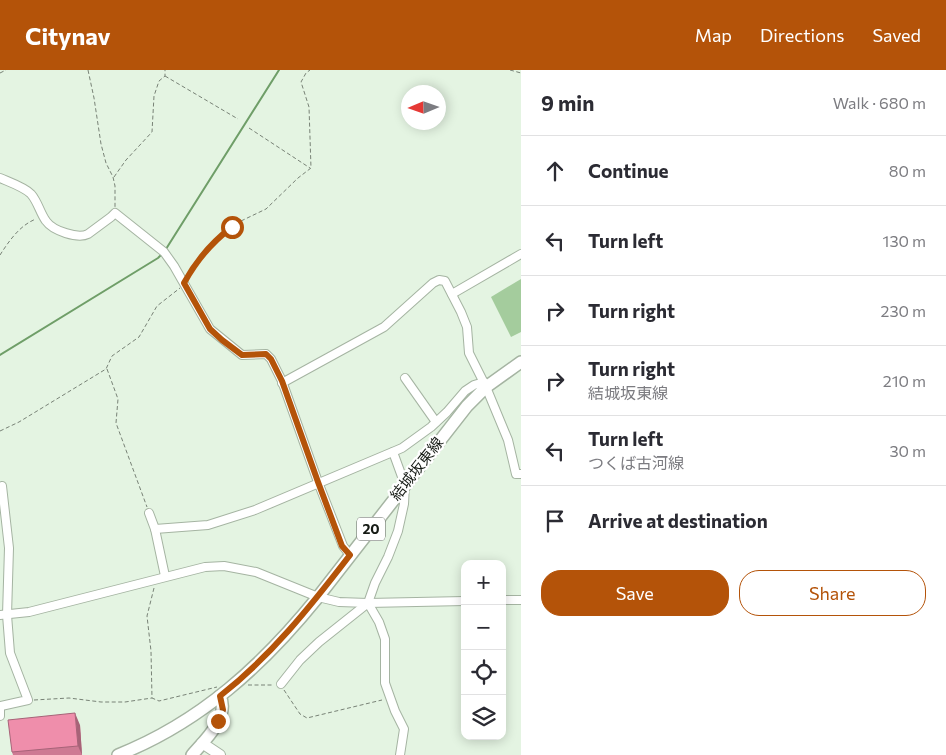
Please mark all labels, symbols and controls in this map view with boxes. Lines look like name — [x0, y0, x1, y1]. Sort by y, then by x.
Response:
text: Citynav — [25, 21, 111, 50]
text: Map — [695, 24, 732, 46]
text: Directions — [760, 24, 844, 46]
text: Saved — [872, 24, 921, 46]
north arrow — [401, 85, 446, 130]
text: 9 min — [541, 90, 594, 115]
text: Walk · 680 m — [833, 93, 926, 112]
icon: ahead — [541, 157, 569, 185]
text: Continue — [588, 159, 668, 182]
text: 80 m — [889, 161, 926, 180]
route start — [221, 216, 244, 239]
icon: left — [541, 227, 569, 255]
text: Turn left — [588, 229, 663, 252]
text: 130 m — [883, 231, 926, 250]
icon: right — [541, 297, 569, 325]
text: Turn right — [588, 299, 675, 322]
text: 230 m — [881, 301, 926, 320]
text: Turn right — [588, 357, 675, 380]
icon: right — [541, 367, 569, 395]
text: 210 m — [883, 371, 926, 390]
text: 結城坂東線 — [588, 383, 668, 402]
text: Turn left — [588, 427, 663, 450]
street label: 結城坂東線 — [386, 433, 446, 503]
icon: left — [541, 437, 569, 465]
text: 30 m — [889, 441, 926, 460]
text: つくば古河線 — [588, 453, 684, 472]
icon: arrive — [541, 507, 569, 535]
text: Arrive at destination — [588, 509, 768, 532]
road number: 20 — [357, 518, 385, 540]
map controls — [461, 560, 506, 740]
button: + — [461, 560, 506, 605]
button: Save — [541, 570, 729, 616]
button: Share — [739, 570, 926, 616]
button: − — [461, 605, 506, 650]
button: locate — [461, 650, 506, 695]
button: layers — [461, 695, 506, 740]
route end — [207, 710, 230, 733]

